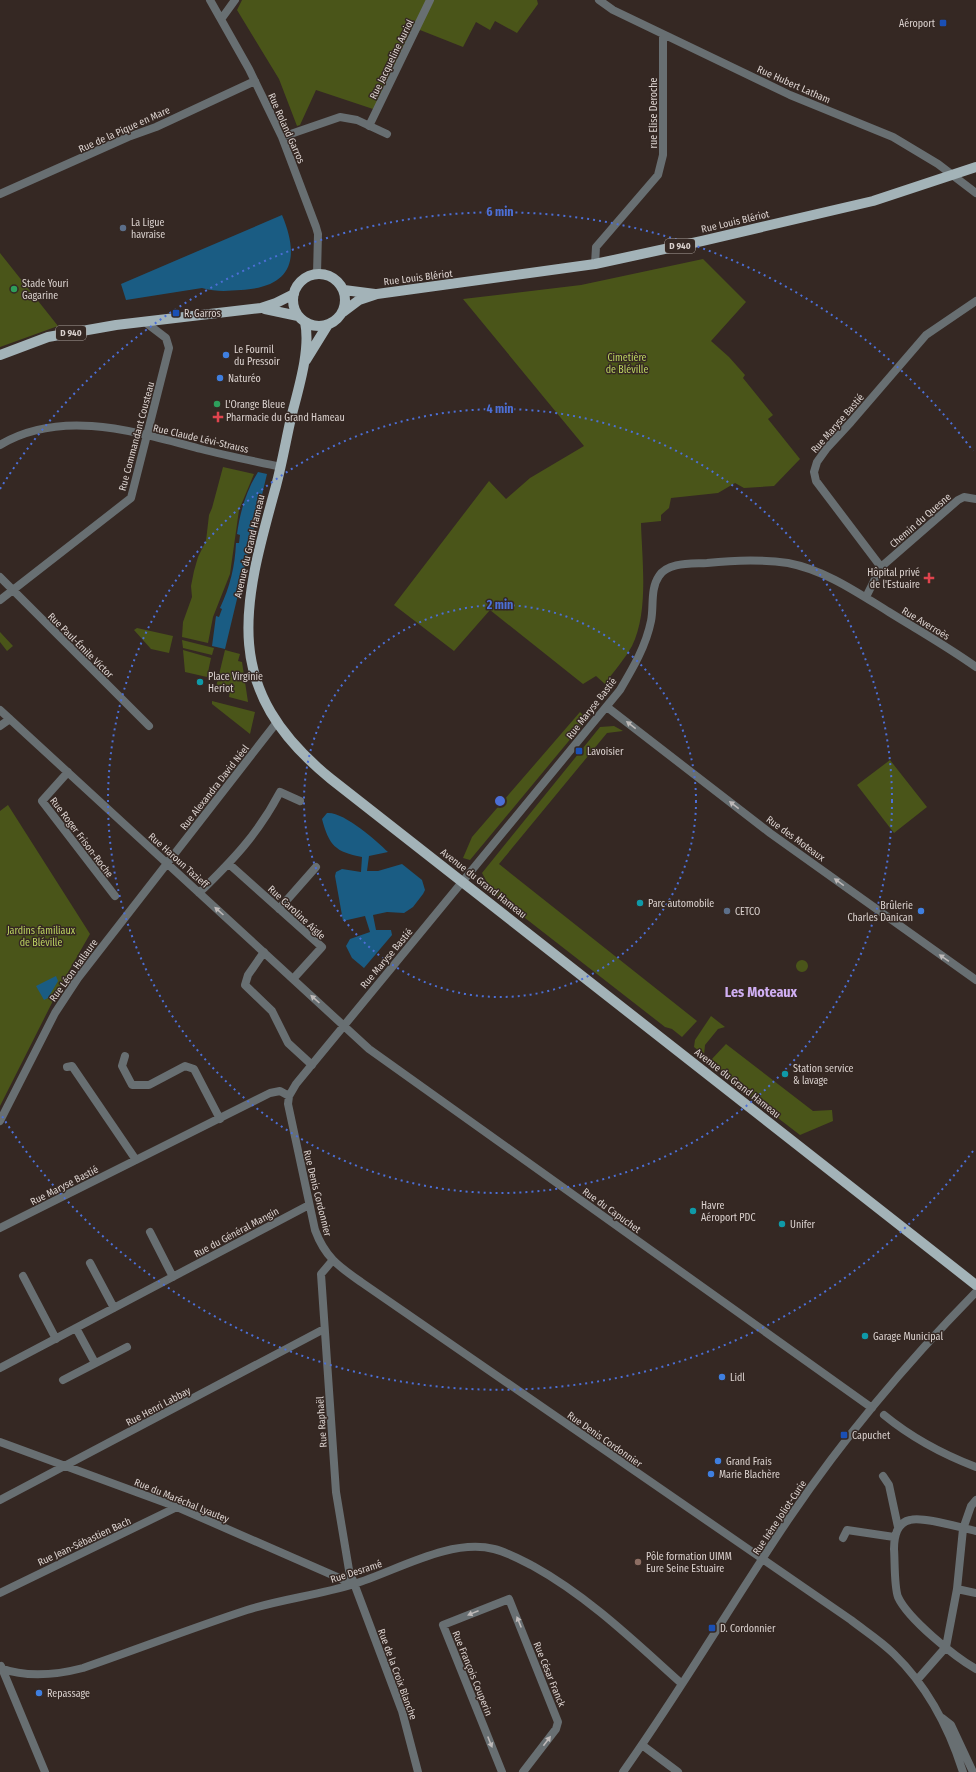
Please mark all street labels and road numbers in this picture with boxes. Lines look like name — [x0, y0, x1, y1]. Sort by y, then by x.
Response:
street label: Rue Jacqueline Auriol — [367, 17, 417, 101]
street label: Rue Hubert Latham — [755, 63, 832, 106]
street label: rue Elise Deroche — [648, 77, 660, 149]
street label: Rue Roland Garros — [265, 91, 307, 166]
street label: Rue de la Pique en Mare — [77, 104, 172, 155]
street label: Rue Louis Blériot — [700, 208, 771, 236]
road number: D 940 — [665, 239, 695, 253]
street label: Rue Louis Blériot — [383, 268, 454, 288]
road number: D 940 — [56, 326, 86, 340]
street label: Rue Commandant Cousteau — [117, 380, 157, 492]
street label: Rue Maryse Bastié — [809, 391, 867, 456]
street label: Rue Claude Lévi-Strauss — [152, 422, 250, 456]
street label: Chemin du Quesne — [888, 491, 954, 551]
street label: Avenue du Grand Hameau — [232, 493, 268, 599]
street label: Rue Averroès — [899, 605, 952, 643]
street label: Rue Paul-Émile Victor — [45, 609, 117, 681]
street label: Rue Maryse Bastié — [564, 675, 620, 742]
street label: Rue Alexandra David Néel — [178, 742, 252, 833]
street label: Rue Roger Frison-Roche — [47, 795, 115, 880]
street label: Rue des Moteaux — [764, 813, 828, 865]
street label: Rue Haroun Tazieff — [146, 831, 212, 892]
street label: Avenue du Grand Hameau — [438, 847, 529, 921]
street label: Rue Caroline Aigle — [265, 883, 328, 942]
street label: Rue Maryse Bastié — [358, 926, 415, 991]
street label: Rue Léon Hallaure — [47, 937, 101, 1004]
street label: Avenue du Grand Hameau — [692, 1047, 783, 1121]
street label: Rue Denis Cordonnier — [300, 1149, 334, 1238]
street label: Rue Maryse Bastié — [28, 1164, 101, 1208]
street label: Rue du Capuchet — [580, 1186, 643, 1236]
street label: Rue du Général Mangin — [192, 1205, 281, 1260]
street label: Rue Henri Labbay — [124, 1385, 193, 1429]
street label: Rue Raphaël — [314, 1396, 330, 1448]
street label: Rue Denis Cordonnier — [565, 1409, 645, 1470]
street label: Rue du Maréchal Lyautey — [132, 1476, 231, 1526]
street label: Rue Irène Joliot-Curie — [750, 1478, 809, 1557]
street label: Rue Jean-Sébastien Bach — [36, 1515, 133, 1569]
street label: Rue Desramé — [329, 1558, 384, 1586]
street label: Rue de la Croix Blanche — [375, 1627, 419, 1721]
street label: Rue François Couperin — [450, 1629, 495, 1718]
street label: Rue César Franck — [531, 1640, 568, 1709]

